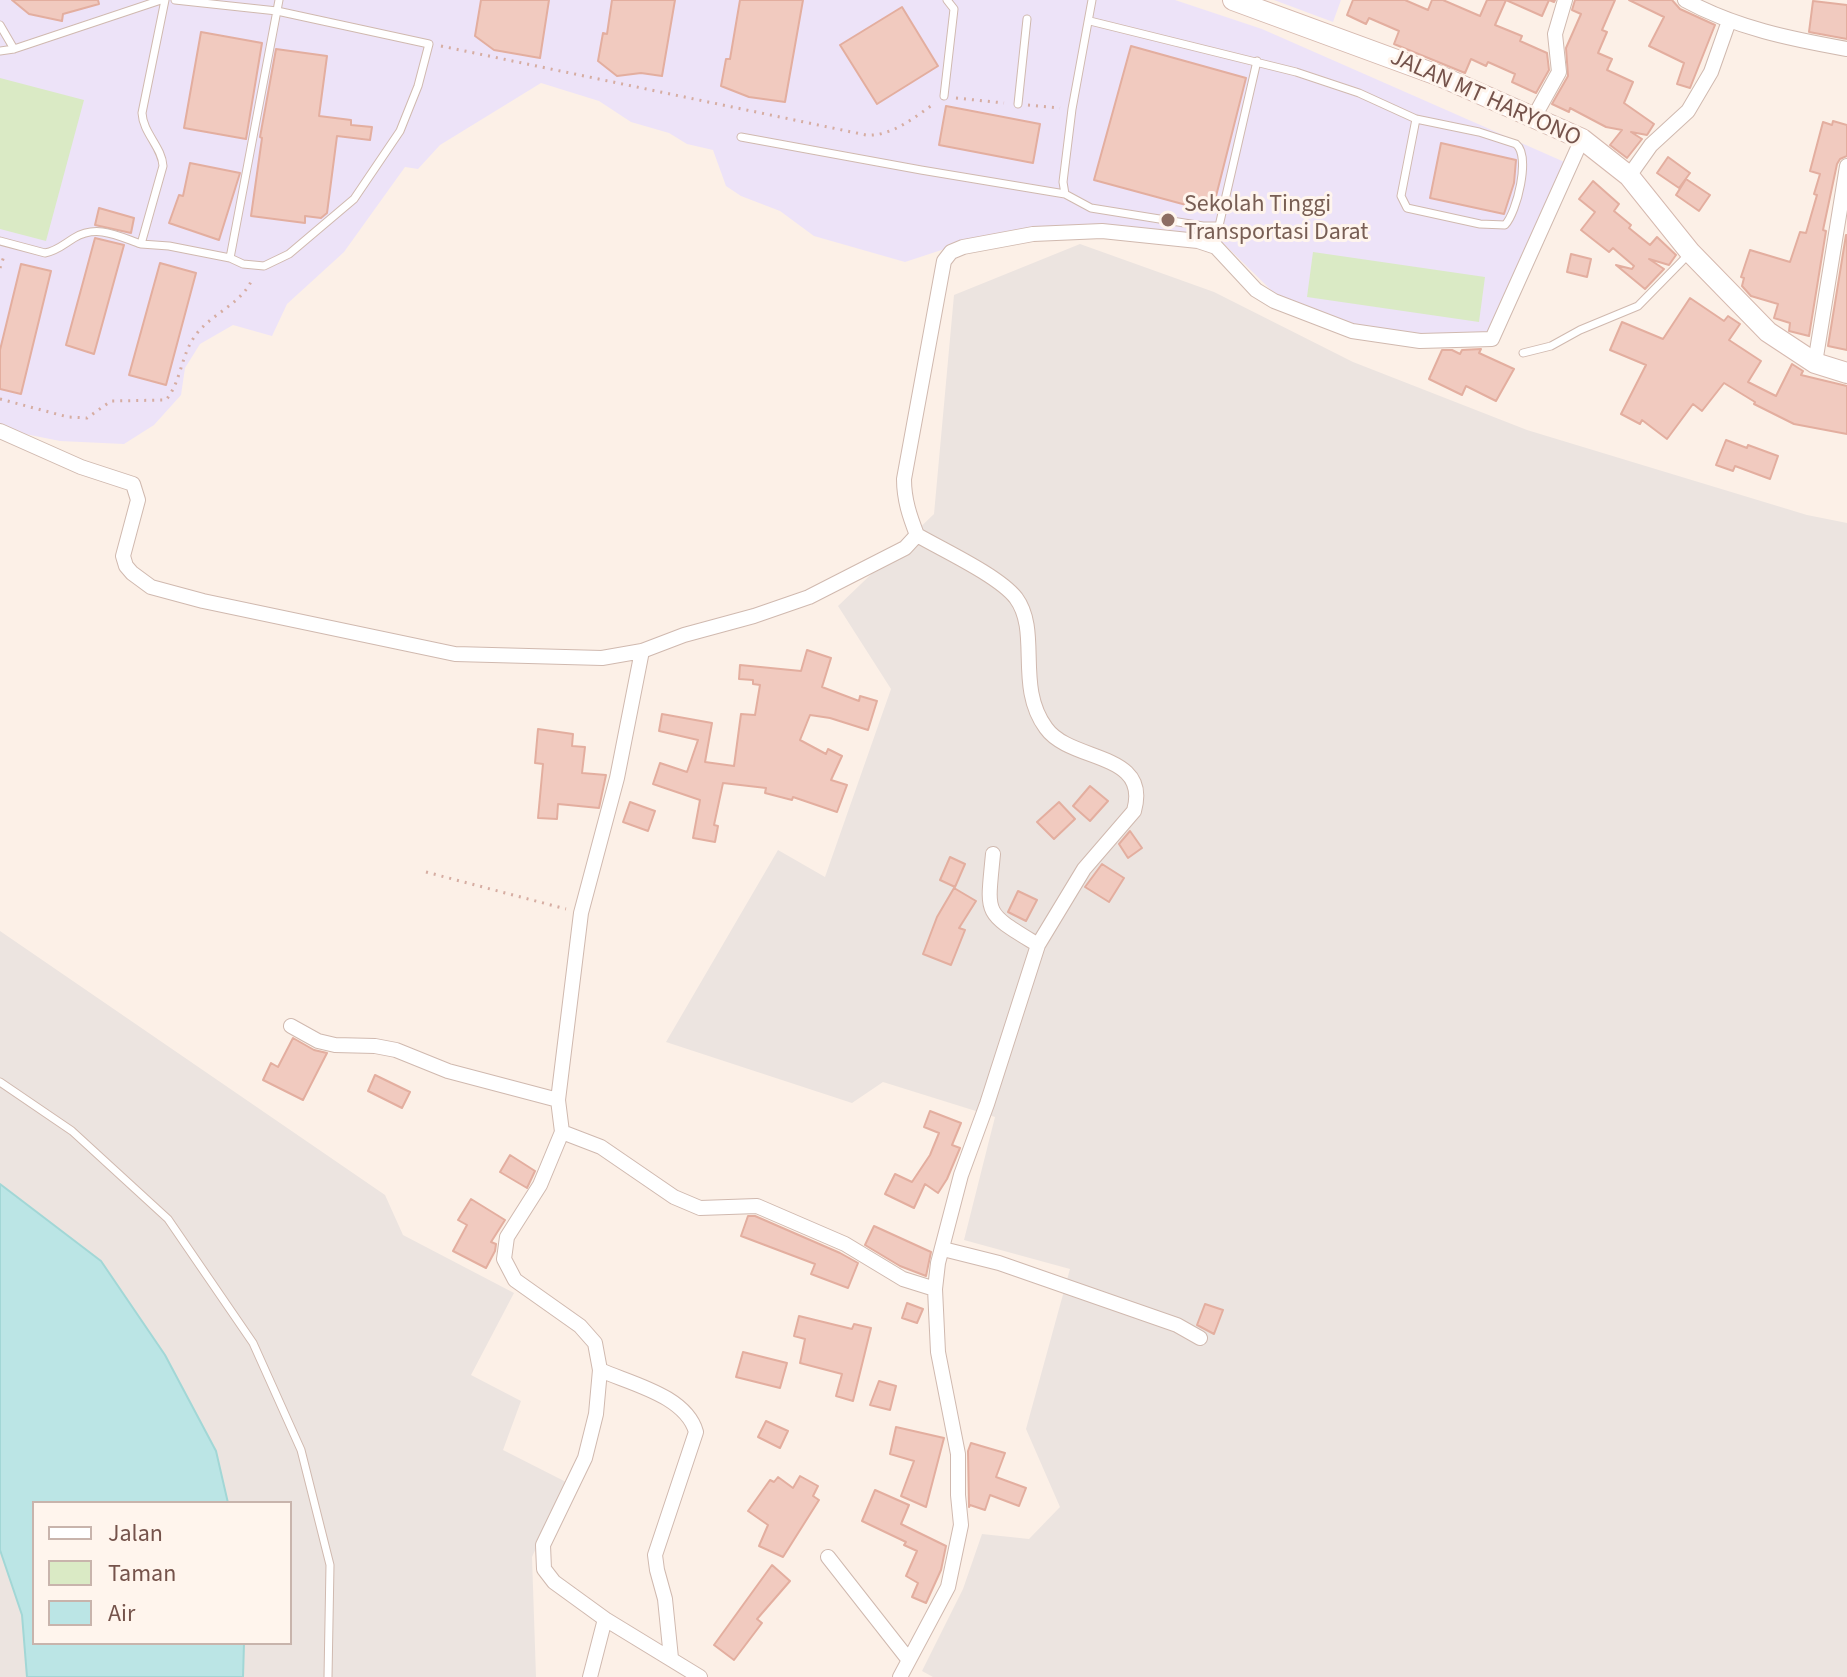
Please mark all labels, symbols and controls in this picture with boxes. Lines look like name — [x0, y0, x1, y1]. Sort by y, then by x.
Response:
street label: JALAN MT HARYONO — [1385, 44, 1585, 154]
place label: Sekolah Tinggi Transportasi Darat — [1184, 192, 1368, 248]
marker: Sekolah Tinggi Transportasi Darat — [1159, 211, 1177, 229]
legend — [32, 1501, 292, 1645]
text: Jalan — [108, 1516, 163, 1551]
text: Taman — [108, 1556, 176, 1591]
text: Air — [108, 1596, 135, 1631]

